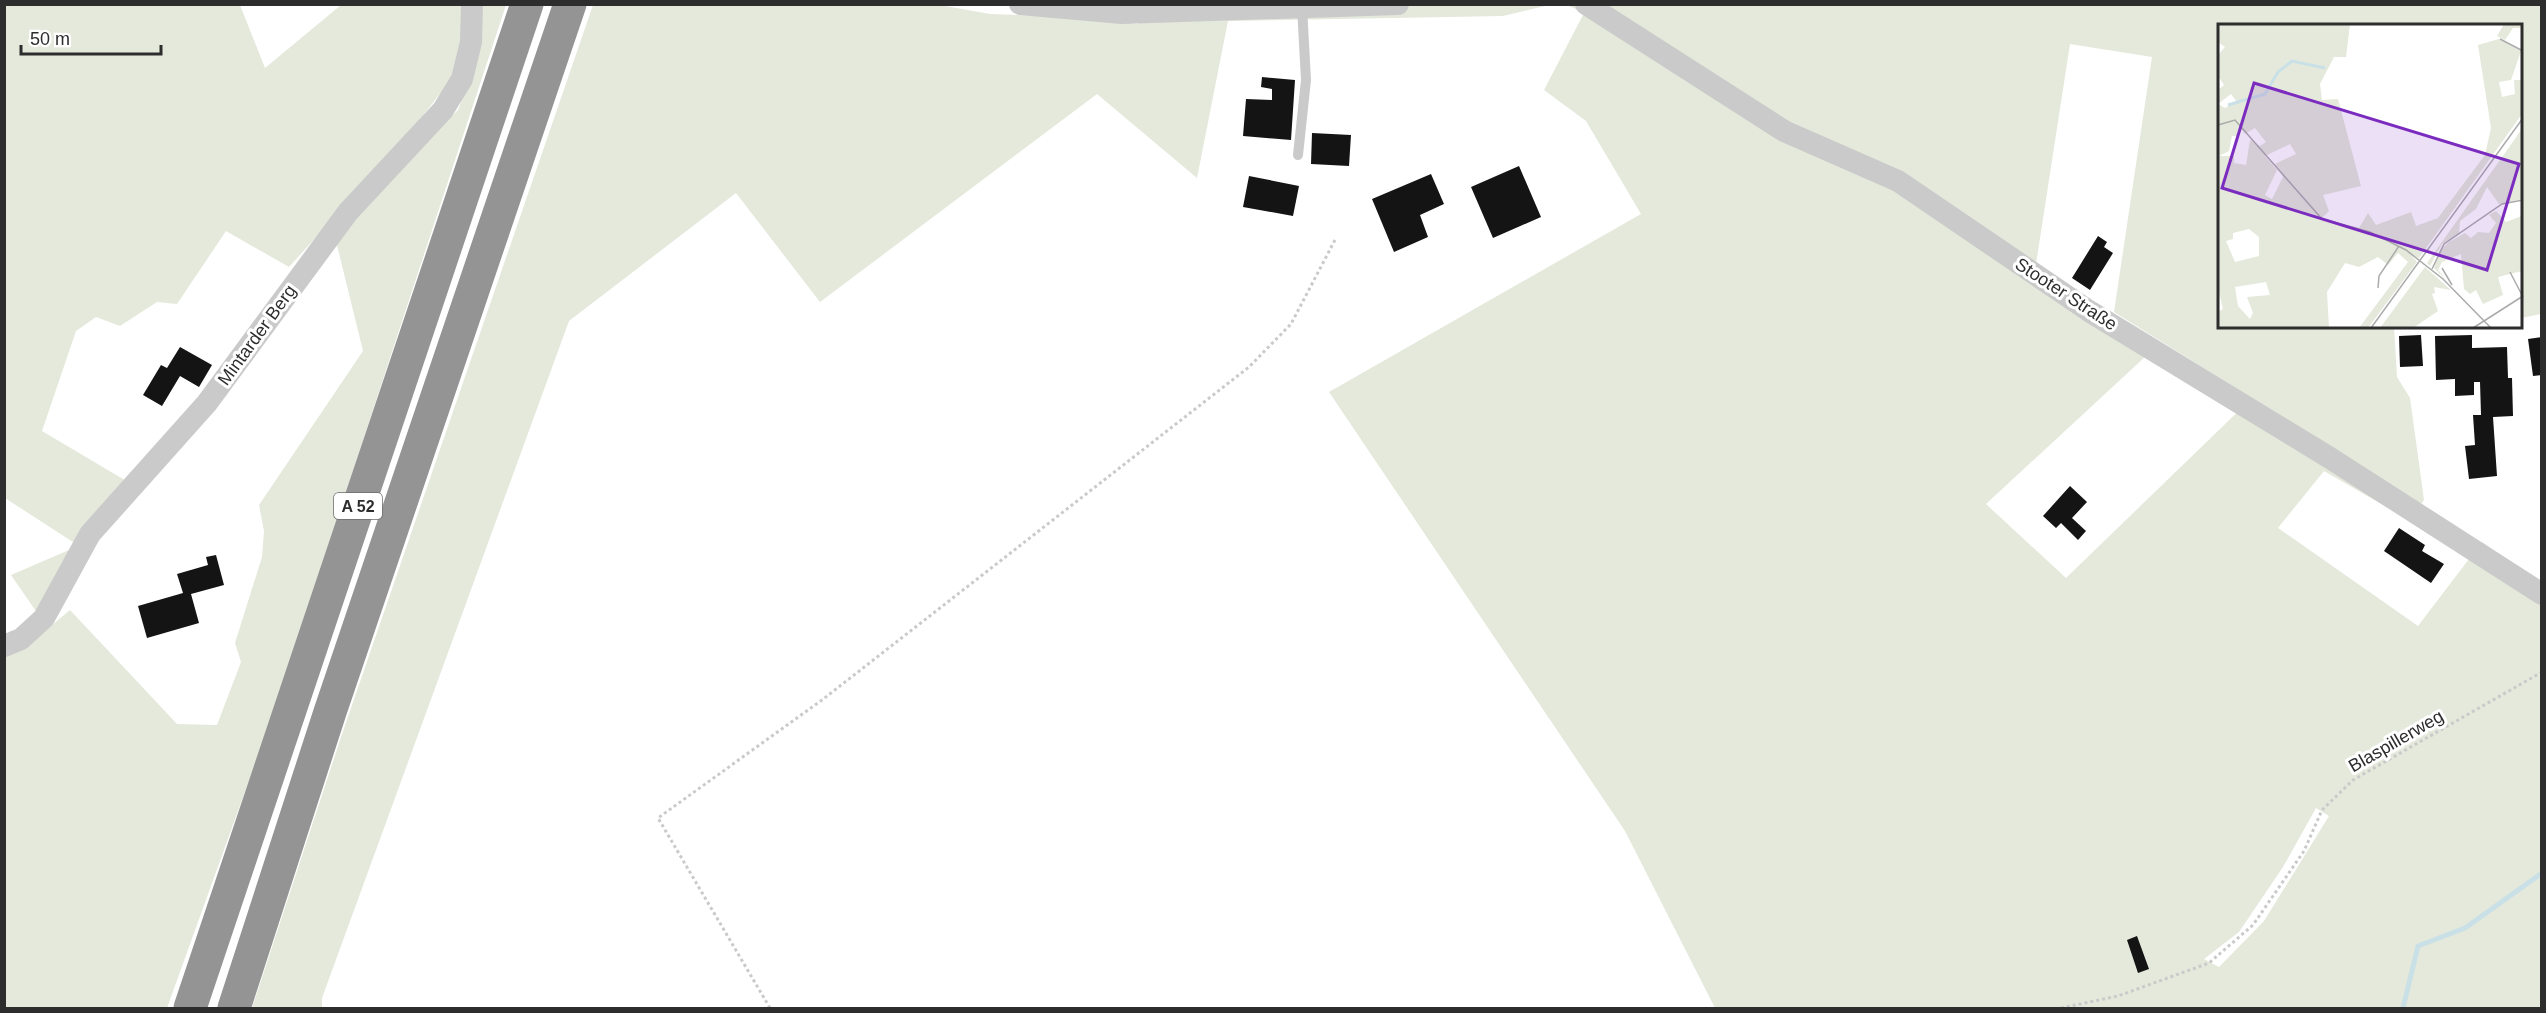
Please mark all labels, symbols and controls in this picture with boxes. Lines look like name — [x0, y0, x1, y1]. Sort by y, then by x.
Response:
scale bar — [21, 18, 160, 56]
inset map — [2218, 24, 2522, 328]
text: 50 m — [30, 29, 70, 49]
street label: Stooter Straße — [2011, 254, 2121, 334]
street label: Mintarder Berg — [214, 281, 300, 389]
road number: A 52 — [334, 493, 382, 519]
street label: Blaspillerweg — [2345, 706, 2447, 776]

